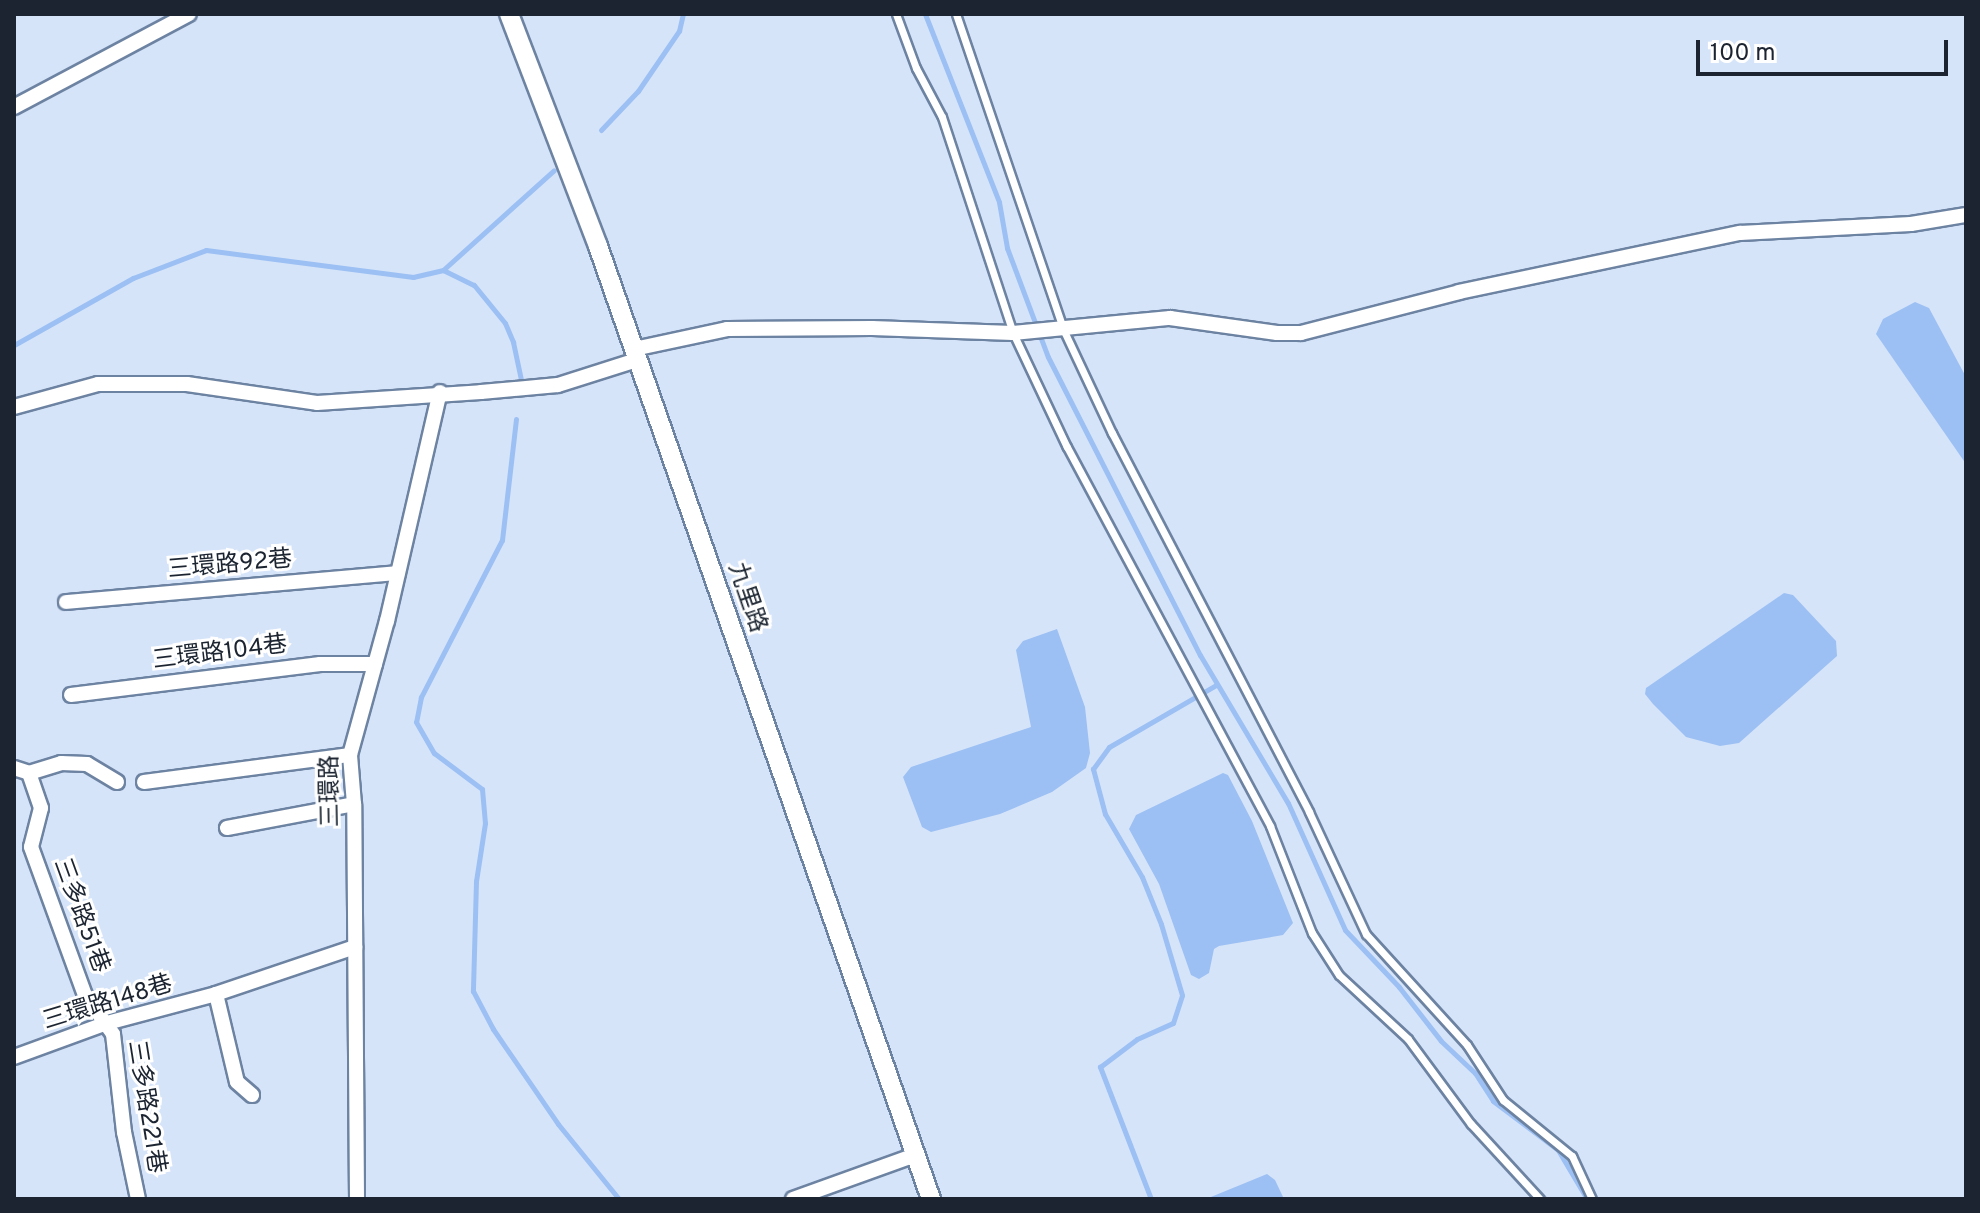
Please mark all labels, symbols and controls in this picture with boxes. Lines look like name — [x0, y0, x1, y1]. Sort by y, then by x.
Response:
scale bar — [1700, 24, 1952, 74]
text: 100 m — [1710, 39, 1776, 69]
street label: 三環路92巷 — [166, 546, 294, 586]
street label: 九里路 — [721, 559, 771, 637]
street label: 三環路104巷 — [151, 631, 289, 677]
street label: 三環路 — [317, 755, 347, 827]
street label: 三多路51巷 — [46, 855, 114, 977]
street label: 三環路148巷 — [40, 971, 176, 1037]
street label: 三多路221巷 — [120, 1038, 170, 1176]

